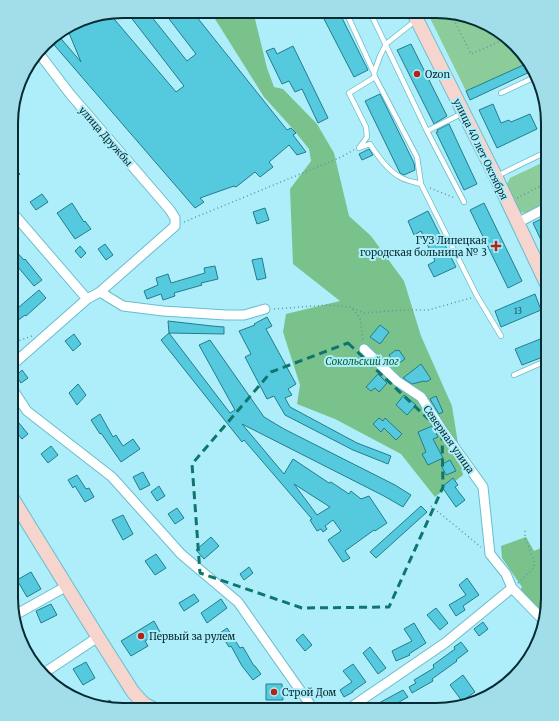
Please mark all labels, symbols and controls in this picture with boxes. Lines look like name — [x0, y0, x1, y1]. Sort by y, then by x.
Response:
place label: Ozon — [425, 68, 450, 81]
marker: Ozon — [412, 69, 422, 79]
street label: улица 40 лет Октября — [450, 96, 511, 202]
street label: улица Дружбы — [76, 104, 136, 169]
place label: ГУЗ Липецкая городская больница № 3 — [360, 234, 487, 259]
marker: ГУЗ Липецкая городская больница № 3 — [490, 240, 502, 252]
house number: 13 — [514, 306, 522, 316]
park label: Сокольский лог — [325, 355, 399, 368]
street label: Северная улица — [420, 403, 477, 476]
place label: Первый за рулем — [149, 630, 235, 643]
marker: Первый за рулем — [136, 631, 146, 641]
place label: Строй Дом — [282, 686, 336, 699]
marker: Строй Дом — [269, 687, 279, 697]

